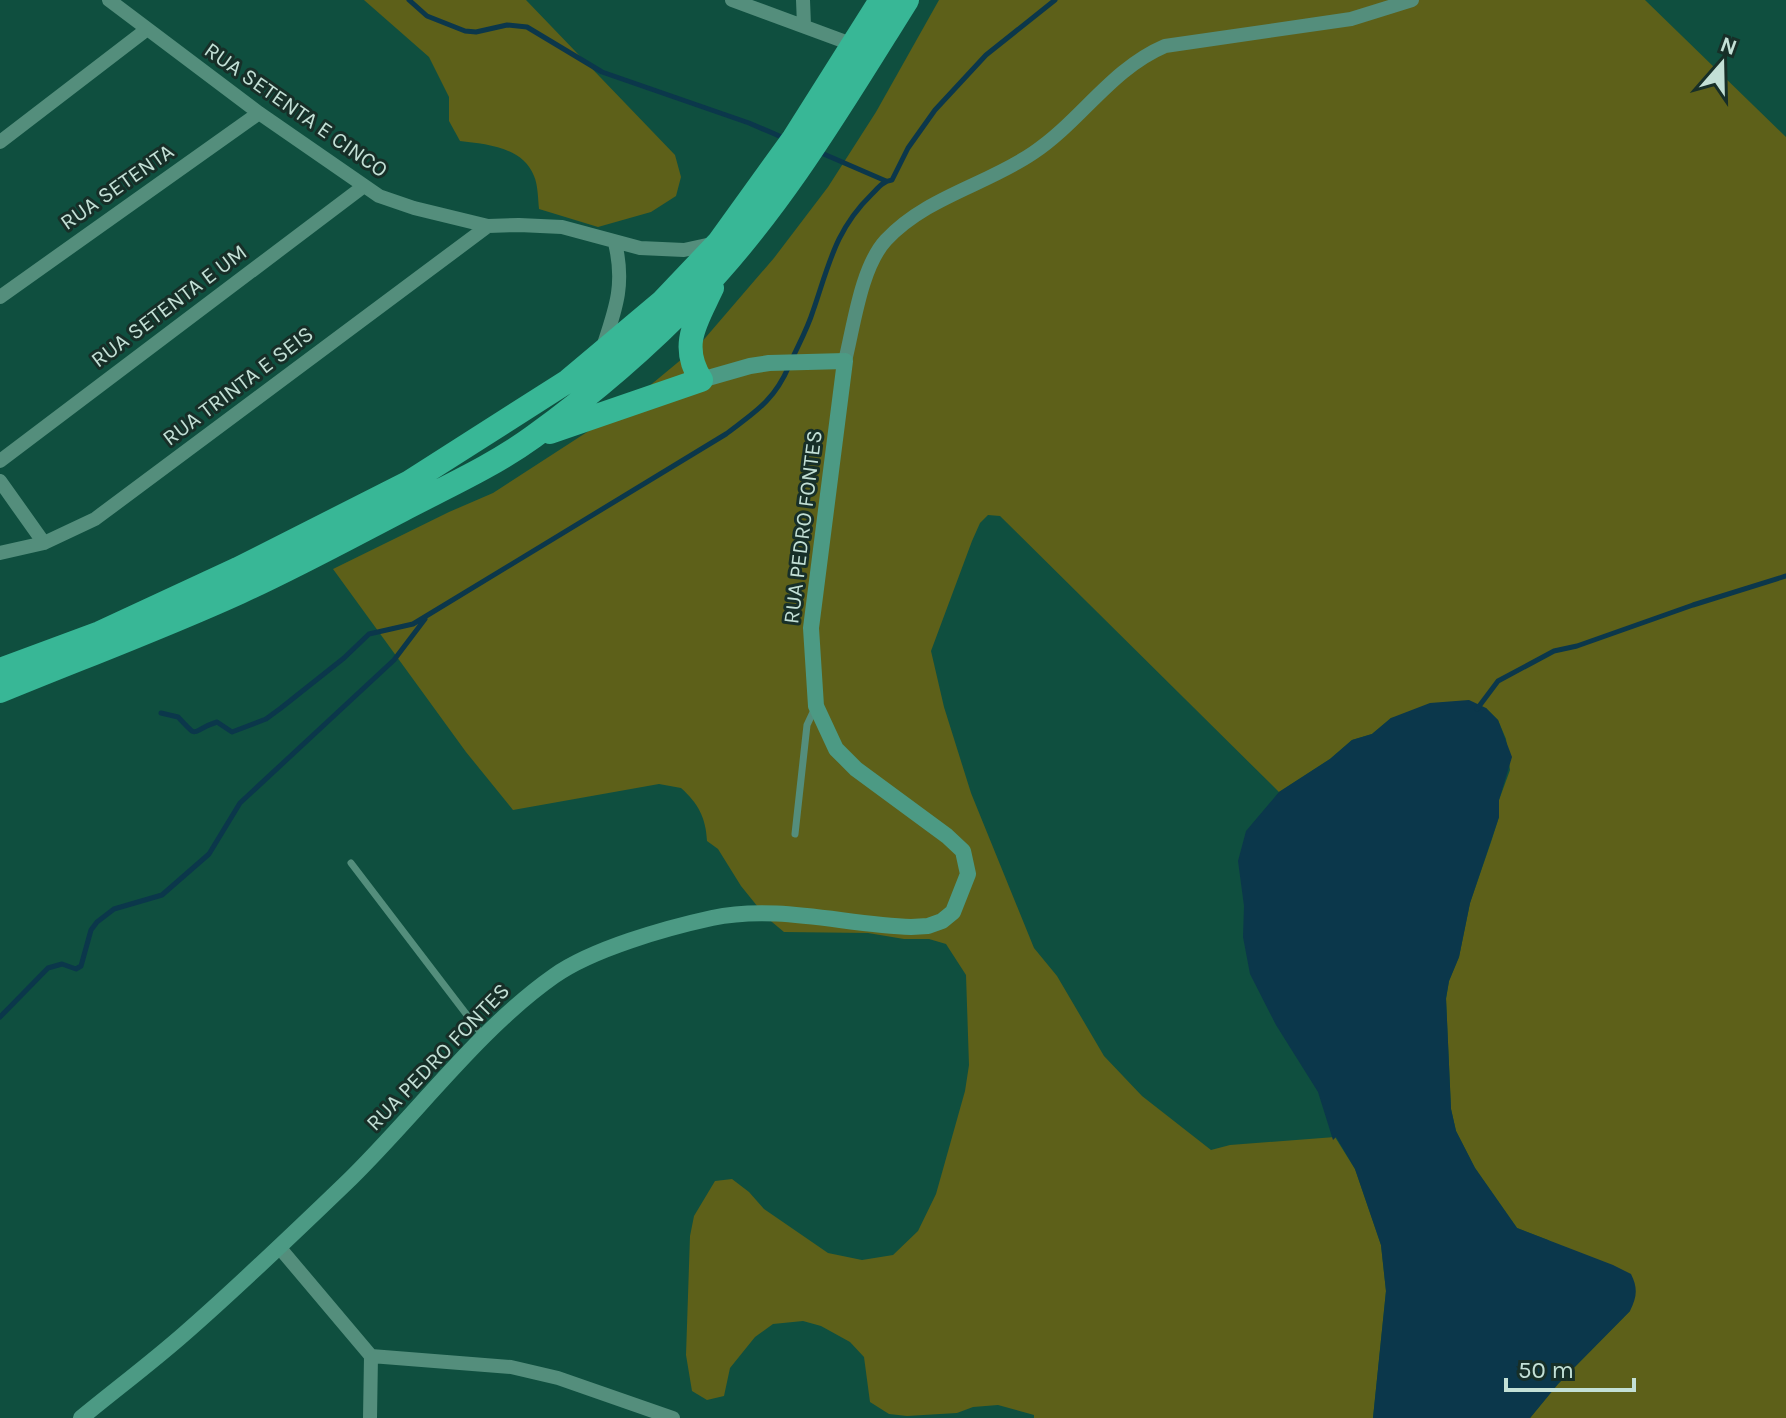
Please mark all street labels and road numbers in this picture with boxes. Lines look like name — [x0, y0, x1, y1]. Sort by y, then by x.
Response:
street label: RUA SETENTA E CINCO — [199, 37, 393, 183]
street label: RUA SETENTA — [55, 138, 179, 236]
street label: RUA SETENTA E UM — [86, 239, 252, 373]
street label: RUA TRINTA E SEIS — [157, 321, 319, 451]
street label: RUA PEDRO FONTES — [778, 429, 828, 625]
street label: RUA PEDRO FONTES — [361, 978, 515, 1136]

